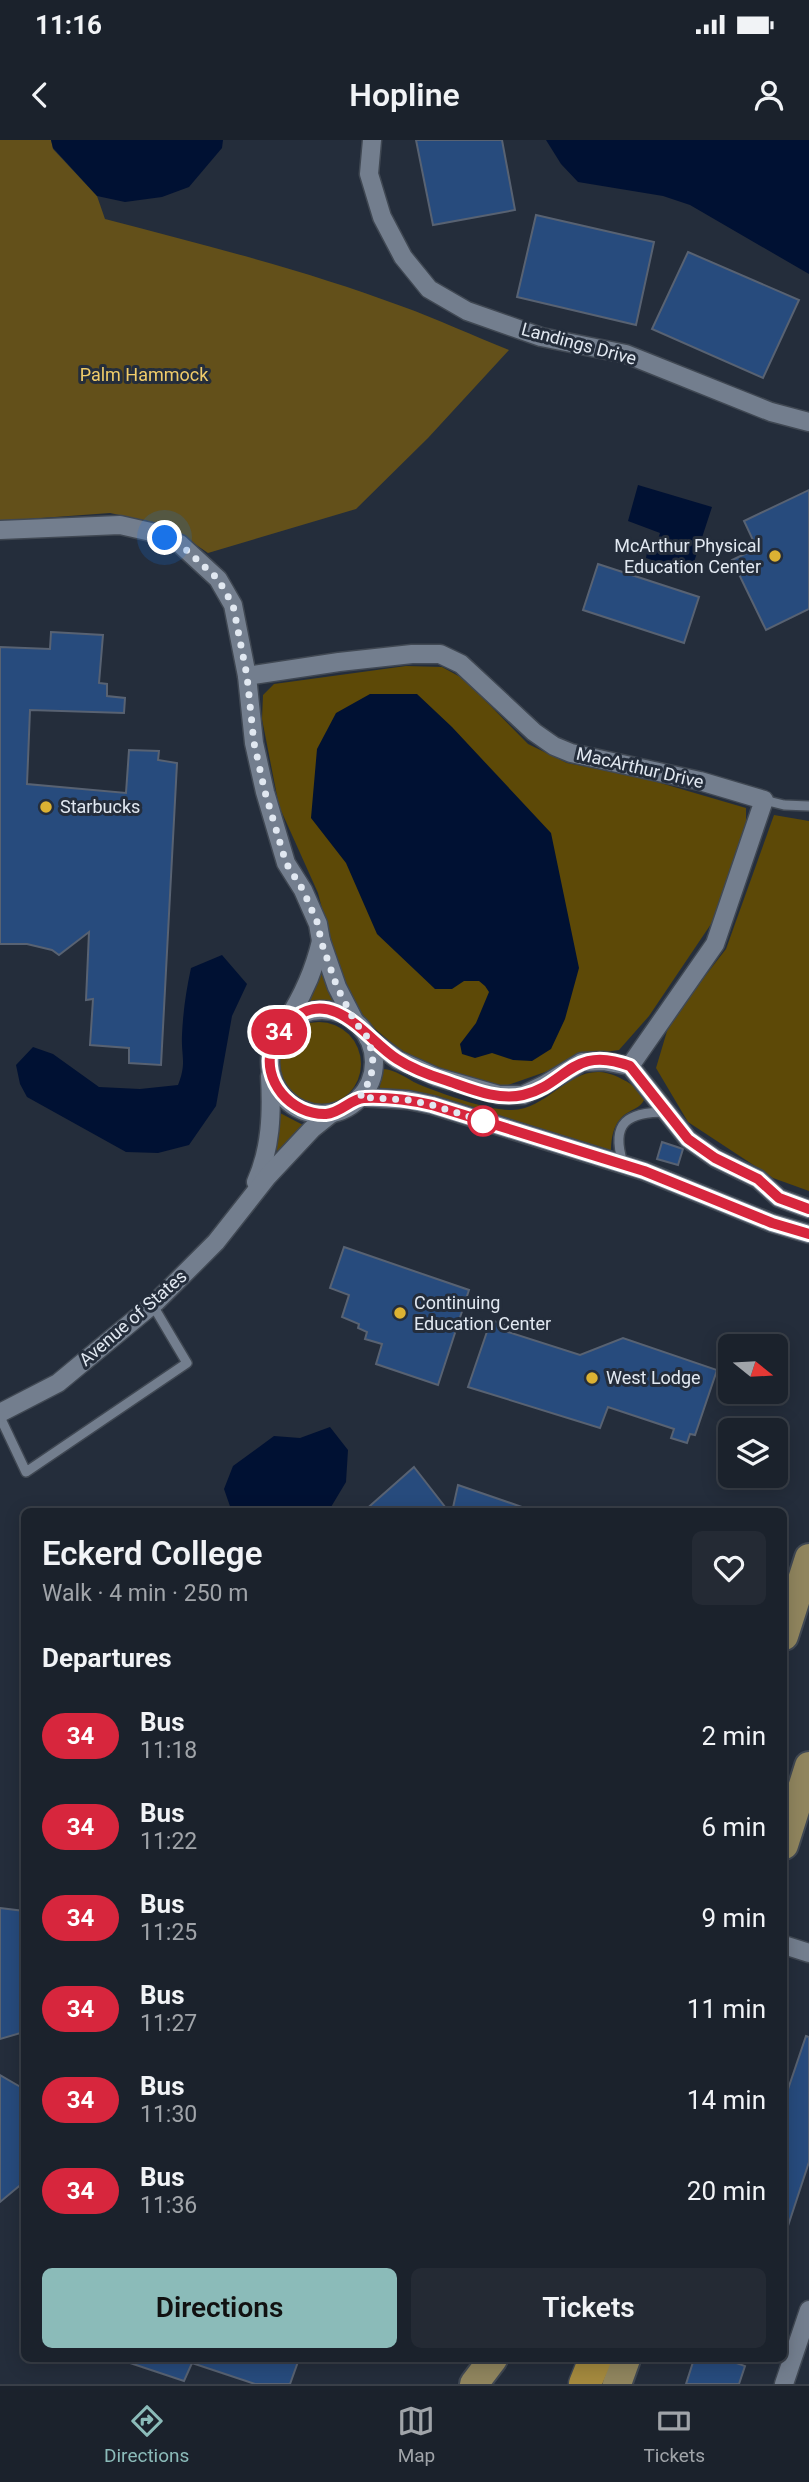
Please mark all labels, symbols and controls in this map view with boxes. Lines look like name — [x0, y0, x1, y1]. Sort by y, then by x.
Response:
text: 11:16 — [35, 10, 102, 40]
icon: back — [21, 76, 59, 114]
text: Hopline — [349, 76, 460, 114]
icon: person — [750, 76, 788, 114]
street label: Landings Drive — [519, 318, 639, 369]
park label: Palm Hammock — [80, 364, 209, 385]
your location — [147, 520, 182, 555]
place label: McArthur Physical Education Center — [614, 535, 761, 577]
marker: McArthur Physical Education Center — [767, 548, 783, 564]
street label: MacArthur Drive — [574, 743, 706, 792]
place label: Starbucks — [60, 796, 140, 817]
marker: Starbucks — [38, 799, 54, 815]
line badge: 34 — [247, 1009, 310, 1055]
text: 34 — [265, 1018, 293, 1046]
unlabelled marker — [468, 1106, 498, 1136]
street label: Avenue of States — [75, 1265, 191, 1370]
place label: Continuing Education Center — [414, 1292, 551, 1334]
marker: Continuing Education Center — [392, 1305, 408, 1321]
north arrow — [718, 1334, 788, 1404]
map controls — [718, 1334, 788, 1488]
place label: West Lodge — [606, 1367, 701, 1388]
marker: West Lodge — [584, 1370, 600, 1386]
button: layers — [718, 1418, 788, 1488]
button: heart — [692, 1531, 766, 1605]
text: Eckerd College — [42, 1534, 262, 1573]
text: Walk · 4 min · 250 m — [42, 1580, 248, 1607]
text: Departures — [42, 1643, 172, 1673]
text: Bus — [140, 1707, 185, 1737]
text: 2 min — [701, 1721, 766, 1751]
text: 34 — [67, 1722, 94, 1750]
text: 11:18 — [140, 1737, 197, 1764]
text: Bus — [140, 1798, 185, 1828]
text: 6 min — [701, 1812, 766, 1842]
text: 34 — [67, 1813, 94, 1841]
text: 11:22 — [140, 1828, 197, 1855]
text: Bus — [140, 1889, 185, 1919]
text: 9 min — [701, 1903, 766, 1933]
text: 34 — [67, 1904, 94, 1932]
text: 11:25 — [140, 1919, 197, 1946]
text: Bus — [140, 1980, 185, 2010]
text: 11 min — [687, 1994, 766, 2024]
text: 34 — [67, 1995, 94, 2023]
text: 11:27 — [140, 2010, 197, 2037]
text: Bus — [140, 2071, 185, 2101]
text: 14 min — [687, 2085, 766, 2115]
text: 34 — [67, 2086, 94, 2114]
text: 11:30 — [140, 2101, 197, 2128]
text: Bus — [140, 2162, 185, 2192]
text: 20 min — [687, 2176, 766, 2206]
text: 34 — [67, 2177, 94, 2205]
text: 11:36 — [140, 2192, 197, 2219]
button: Directions — [42, 2268, 397, 2348]
button: Tickets — [411, 2268, 766, 2348]
tab: Directions — [104, 2402, 189, 2467]
tab: Map — [397, 2402, 435, 2467]
tab: Tickets — [644, 2402, 705, 2467]

